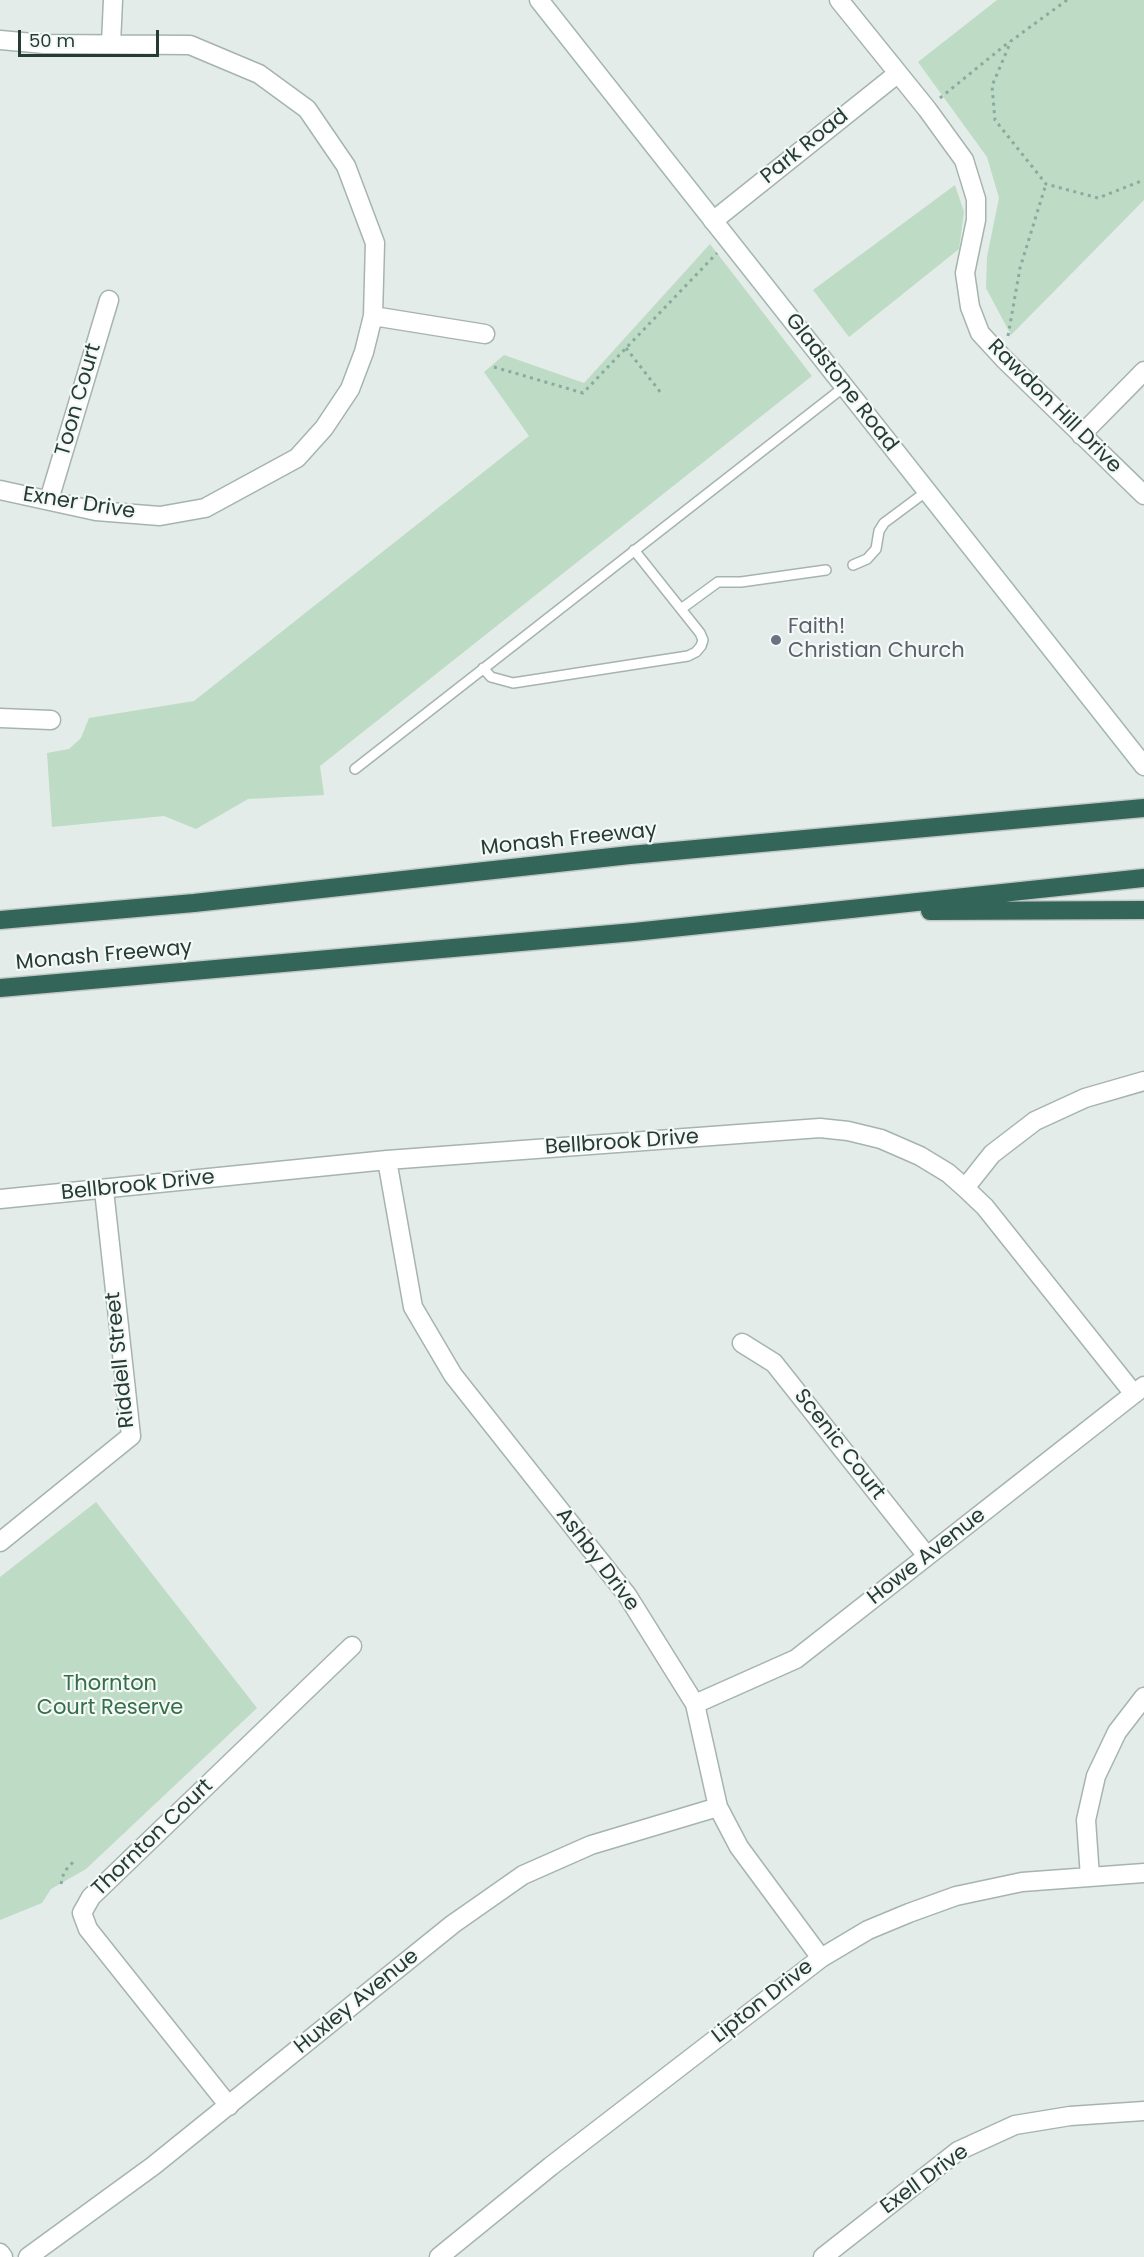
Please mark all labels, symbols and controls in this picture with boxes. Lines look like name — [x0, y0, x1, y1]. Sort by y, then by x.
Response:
scale bar — [21, 18, 162, 56]
text: 50 m — [29, 28, 75, 53]
street label: Park Road — [756, 104, 854, 190]
street label: Gladstone Road — [779, 309, 903, 457]
street label: Rawdon Hill Drive — [982, 335, 1126, 479]
street label: Toon Court — [51, 341, 107, 459]
street label: Exner Drive — [21, 483, 137, 525]
place label: Faith! Christian Church — [788, 615, 965, 665]
marker: Faith! Christian Church — [769, 633, 783, 647]
street label: Monash Freeway — [480, 818, 658, 862]
street label: Monash Freeway — [15, 936, 193, 976]
street label: Bellbrook Drive — [544, 1125, 700, 1161]
street label: Bellbrook Drive — [60, 1165, 216, 1207]
street label: Riddell Street — [101, 1291, 141, 1429]
street label: Scenic Court — [788, 1385, 890, 1505]
street label: Ashby Drive — [550, 1503, 644, 1617]
street label: Howe Avenue — [863, 1503, 991, 1611]
park label: Thornton Court Reserve — [37, 1672, 183, 1722]
street label: Thornton Court — [87, 1774, 219, 1902]
street label: Huxley Avenue — [290, 1944, 424, 2060]
street label: Lipton Drive — [707, 1955, 819, 2049]
street label: Exell Drive — [876, 2140, 974, 2220]

